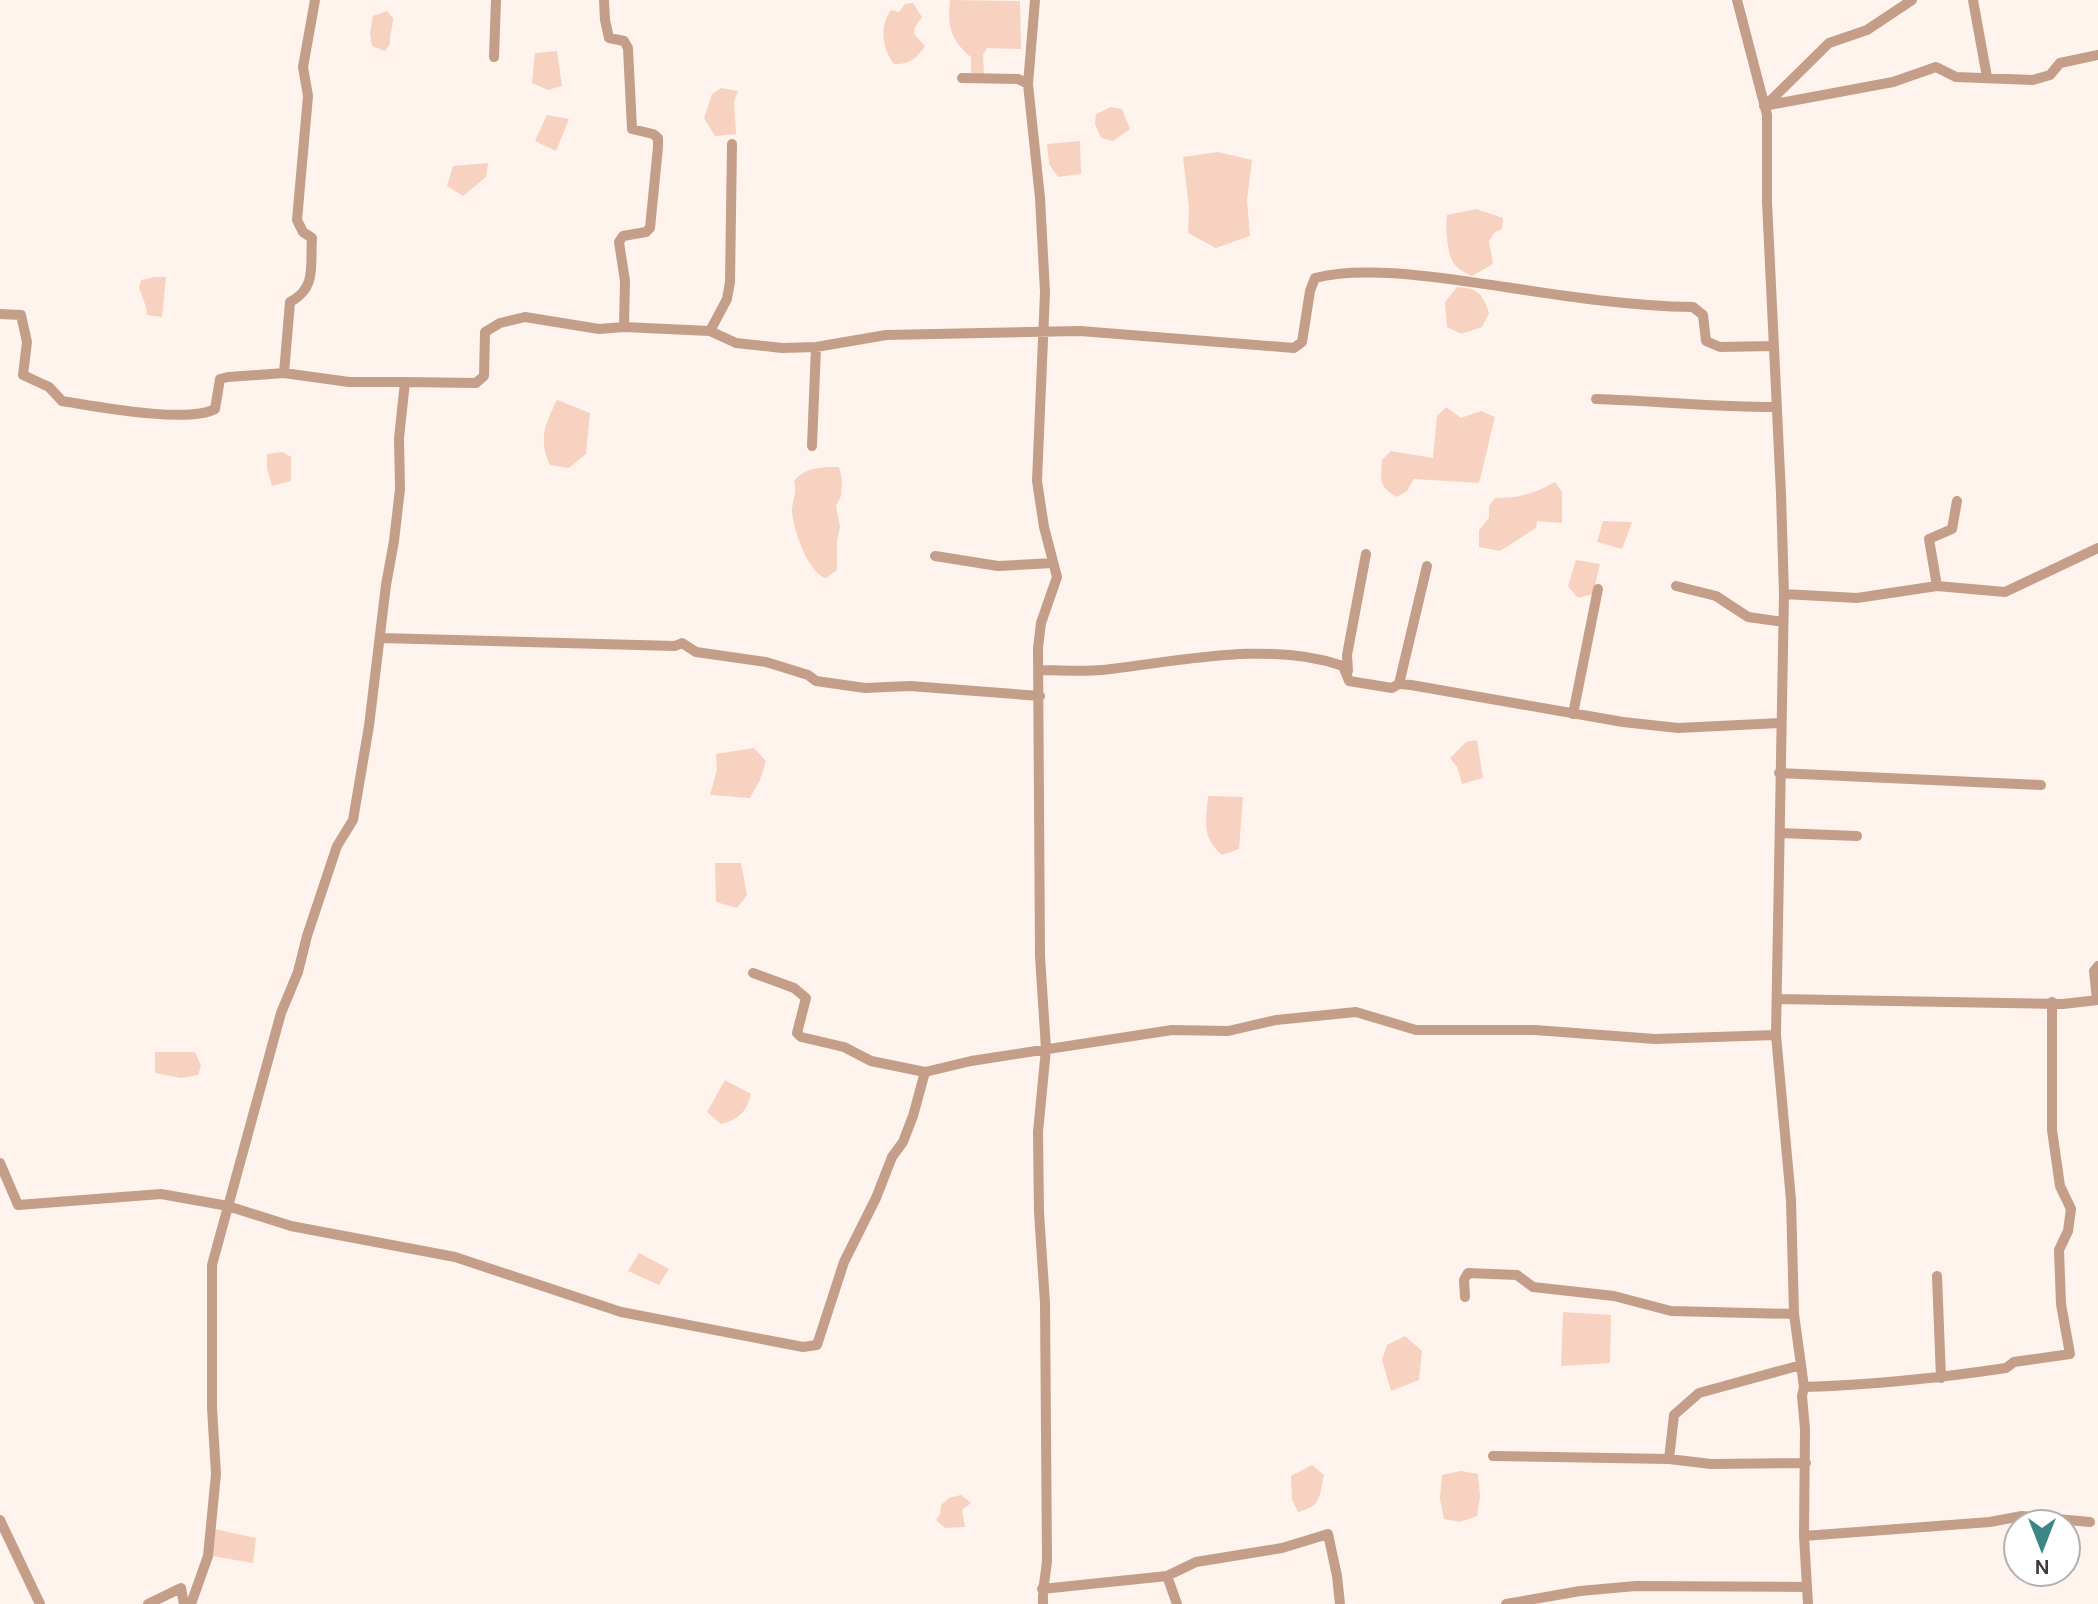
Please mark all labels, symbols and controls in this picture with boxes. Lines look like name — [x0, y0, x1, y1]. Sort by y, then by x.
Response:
north arrow — [2002, 1508, 2082, 1588]
text: N — [2034, 1554, 2050, 1580]

